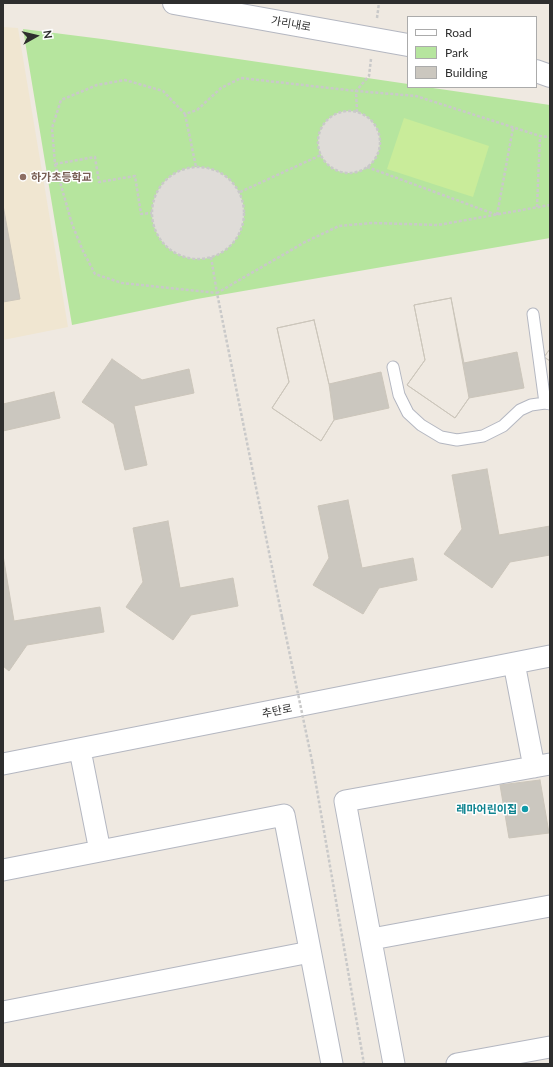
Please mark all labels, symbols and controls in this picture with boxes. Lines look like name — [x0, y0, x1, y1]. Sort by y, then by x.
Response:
street label: 가리내로 — [270, 14, 312, 34]
north arrow — [16, 16, 56, 56]
legend — [407, 16, 537, 88]
text: Road — [445, 25, 472, 40]
text: N — [41, 29, 55, 39]
text: Park — [445, 45, 468, 60]
text: Building — [445, 65, 488, 80]
place label: 하가초등학교 — [31, 170, 92, 184]
marker: 하가초등학교 — [18, 172, 28, 182]
street label: 추탄로 — [261, 702, 293, 720]
place label: 레마어린이집 — [456, 802, 517, 816]
marker: 레마어린이집 — [520, 804, 530, 814]

